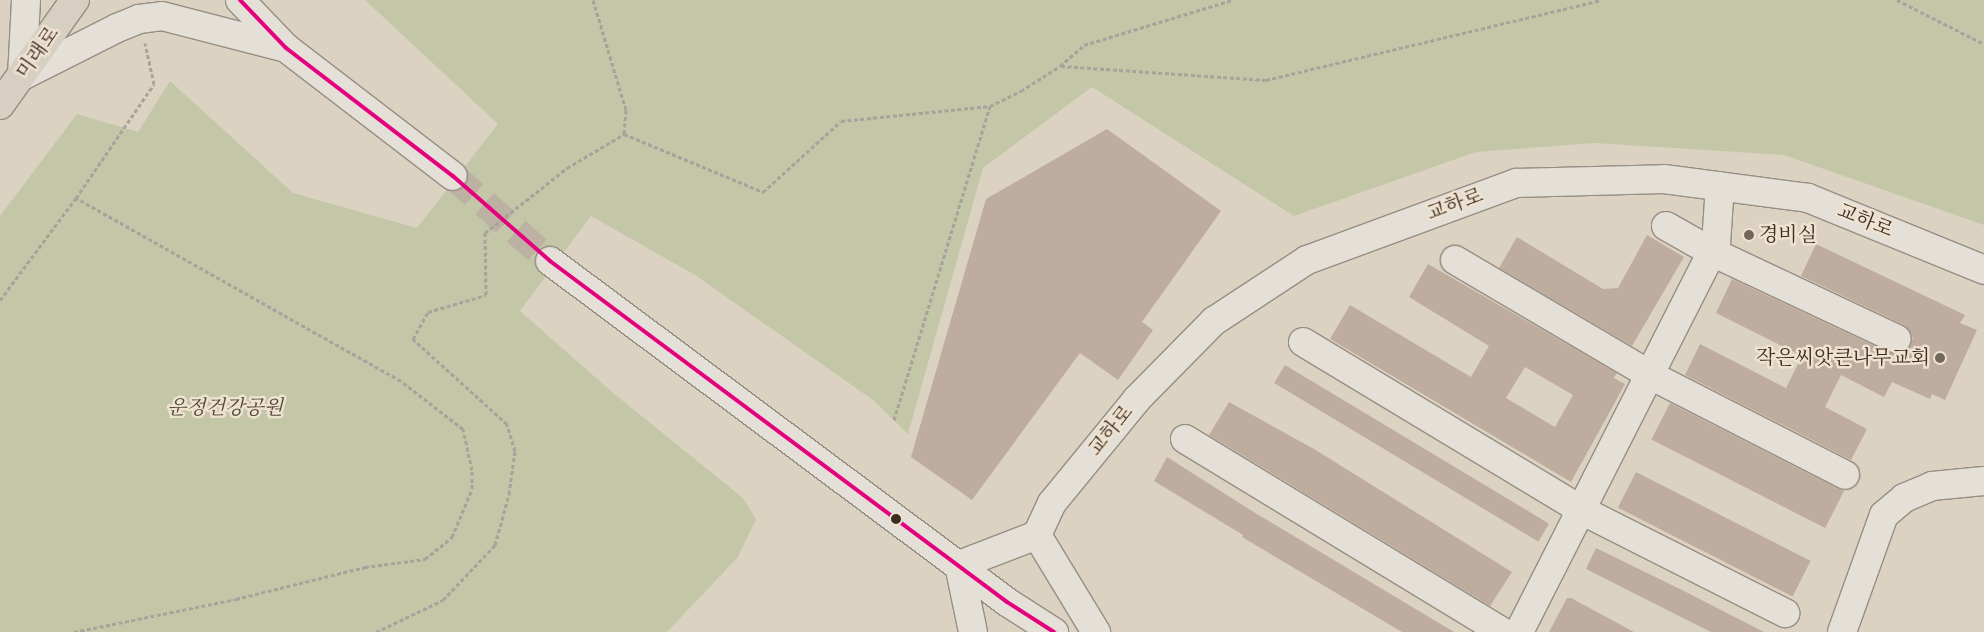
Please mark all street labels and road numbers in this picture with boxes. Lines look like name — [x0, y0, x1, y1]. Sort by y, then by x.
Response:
street label: 미래로 — [12, 22, 64, 84]
street label: 교하로 — [1424, 184, 1486, 226]
street label: 교하로 — [1834, 199, 1896, 243]
street label: 교하로 — [1083, 401, 1139, 461]

